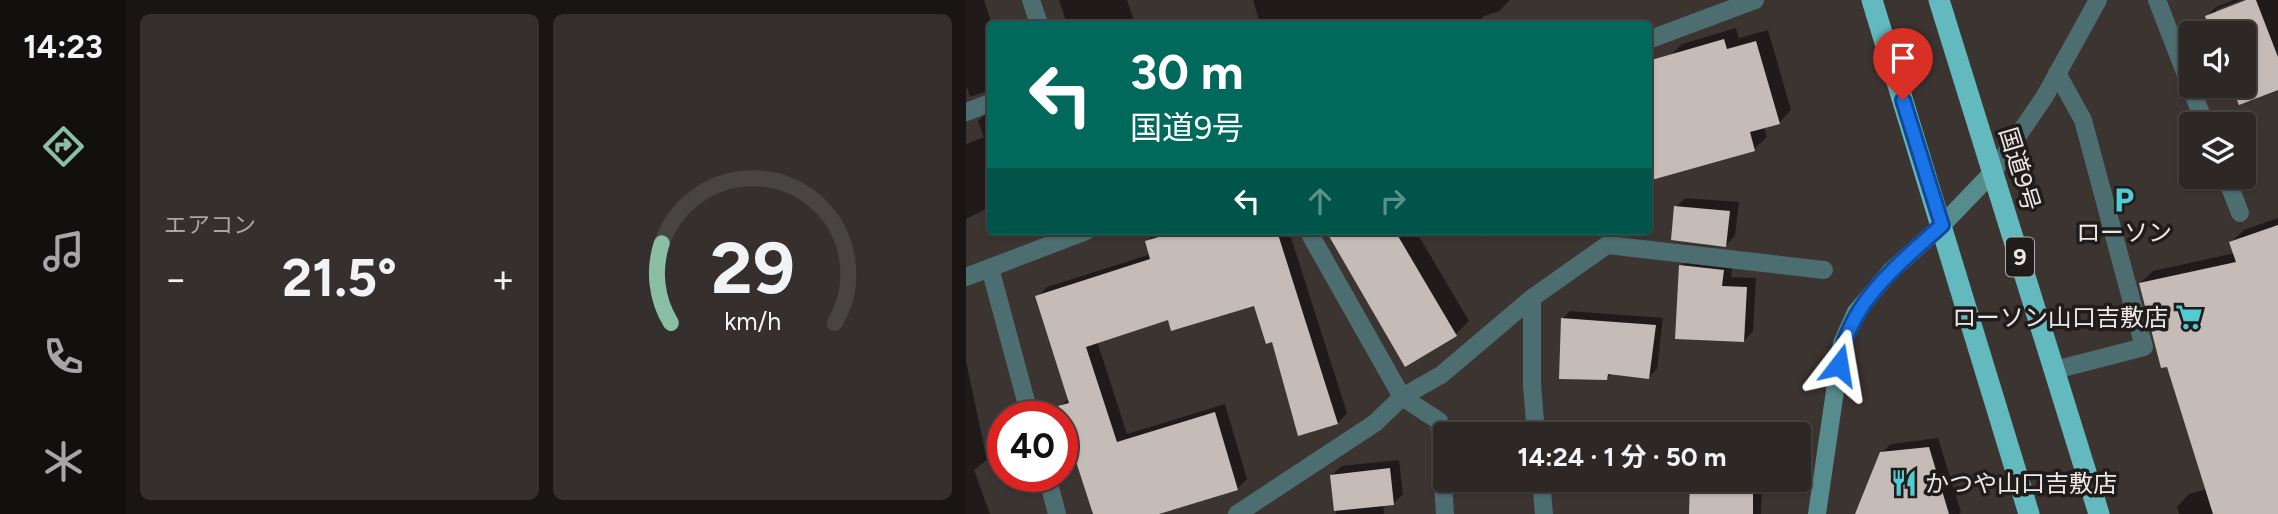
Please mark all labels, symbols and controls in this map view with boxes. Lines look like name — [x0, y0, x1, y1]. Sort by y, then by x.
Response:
map controls — [2179, 21, 2256, 189]
button: sound — [2179, 21, 2256, 98]
text: 14:23 — [23, 28, 103, 66]
pin — [1873, 28, 1933, 100]
icon: arrive — [1884, 39, 1922, 77]
text: 30 m — [1130, 42, 1243, 101]
icon: left — [1015, 49, 1106, 140]
text: 国道9号 — [1130, 109, 1244, 147]
button: layers — [2179, 112, 2256, 189]
icon: directions — [39, 122, 88, 171]
street label: 国道9号 — [1994, 124, 2046, 214]
icon: left — [1228, 182, 1266, 220]
icon: ahead — [1301, 182, 1339, 220]
icon: right — [1374, 182, 1412, 220]
parking icon: ローソン — [2109, 185, 2139, 215]
text: エアコン — [164, 211, 256, 239]
place label: ローソン — [2076, 218, 2172, 247]
text: 29 — [710, 224, 795, 311]
icon: music — [39, 227, 88, 276]
road number: 9 — [2006, 238, 2034, 276]
text: 21.5° — [282, 247, 397, 309]
text: − — [164, 256, 188, 302]
text: + — [491, 256, 515, 302]
supermarket icon: ローソン山口吉敷店 — [2174, 302, 2204, 332]
place label: ローソン山口吉敷店 — [1952, 303, 2168, 332]
text: km/h — [724, 306, 781, 336]
position arrow — [1802, 328, 1876, 402]
icon: phone — [39, 332, 88, 381]
speed limit sign: 40 — [987, 401, 1078, 492]
icon: climate — [39, 437, 88, 486]
text: 14:24 · 1 分 · 50 m — [1517, 441, 1727, 473]
restaurant icon: かつや山口吉敷店 — [1889, 468, 1919, 498]
place label: かつや山口吉敷店 — [1925, 469, 2117, 498]

